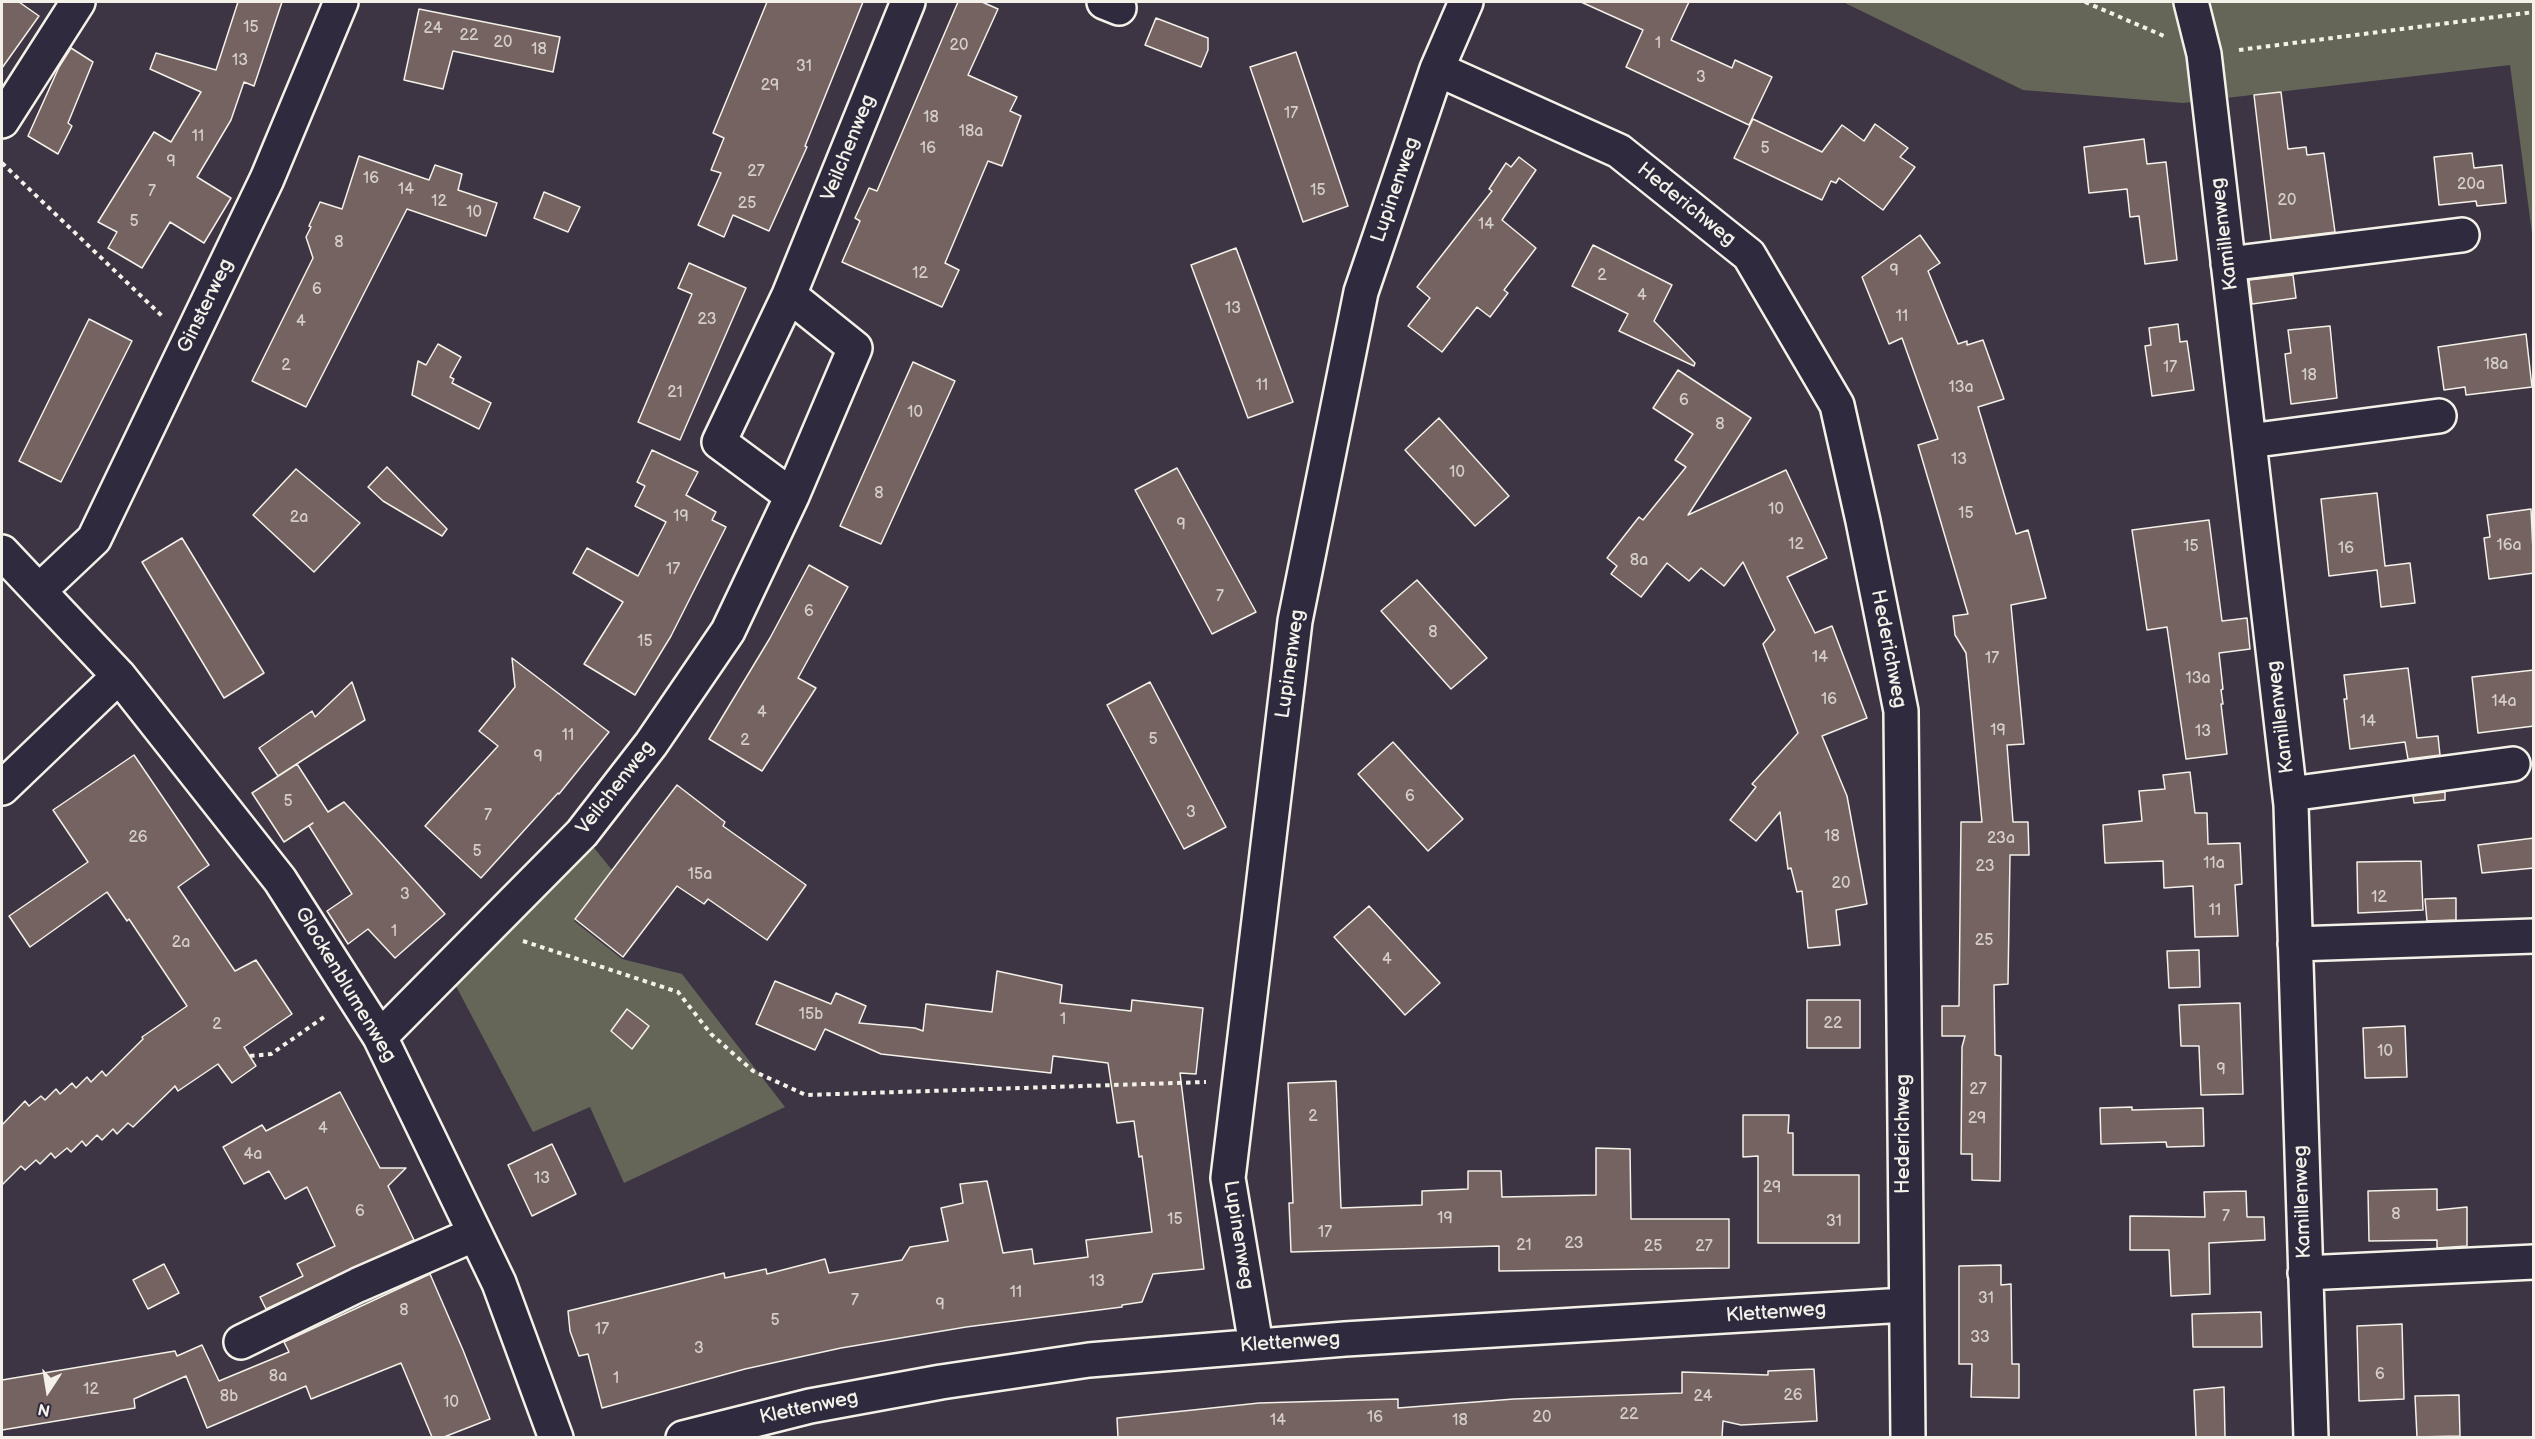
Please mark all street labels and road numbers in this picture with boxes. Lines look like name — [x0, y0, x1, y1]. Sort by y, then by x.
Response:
street label: Veilchenweg — [817, 91, 881, 205]
street label: Lupinenweg — [1367, 134, 1425, 246]
street label: Hederichweg — [1632, 158, 1740, 252]
street label: Kamillenweg — [2206, 176, 2244, 292]
street label: Ginsterweg — [173, 255, 239, 357]
street label: Hederichweg — [1865, 588, 1911, 710]
street label: Lupinenweg — [1271, 608, 1311, 720]
street label: Kamillenweg — [2262, 659, 2300, 775]
street label: Veilchenweg — [572, 736, 660, 840]
street label: Glockenblumenweg — [289, 903, 401, 1067]
street label: Hederichweg — [1892, 1074, 1916, 1194]
street label: Kamillenweg — [2289, 1145, 2317, 1259]
street label: Lupinenweg — [1218, 1179, 1258, 1291]
street label: Klettenweg — [1725, 1298, 1827, 1328]
street label: Klettenweg — [1239, 1328, 1341, 1358]
street label: Klettenweg — [757, 1386, 861, 1430]

